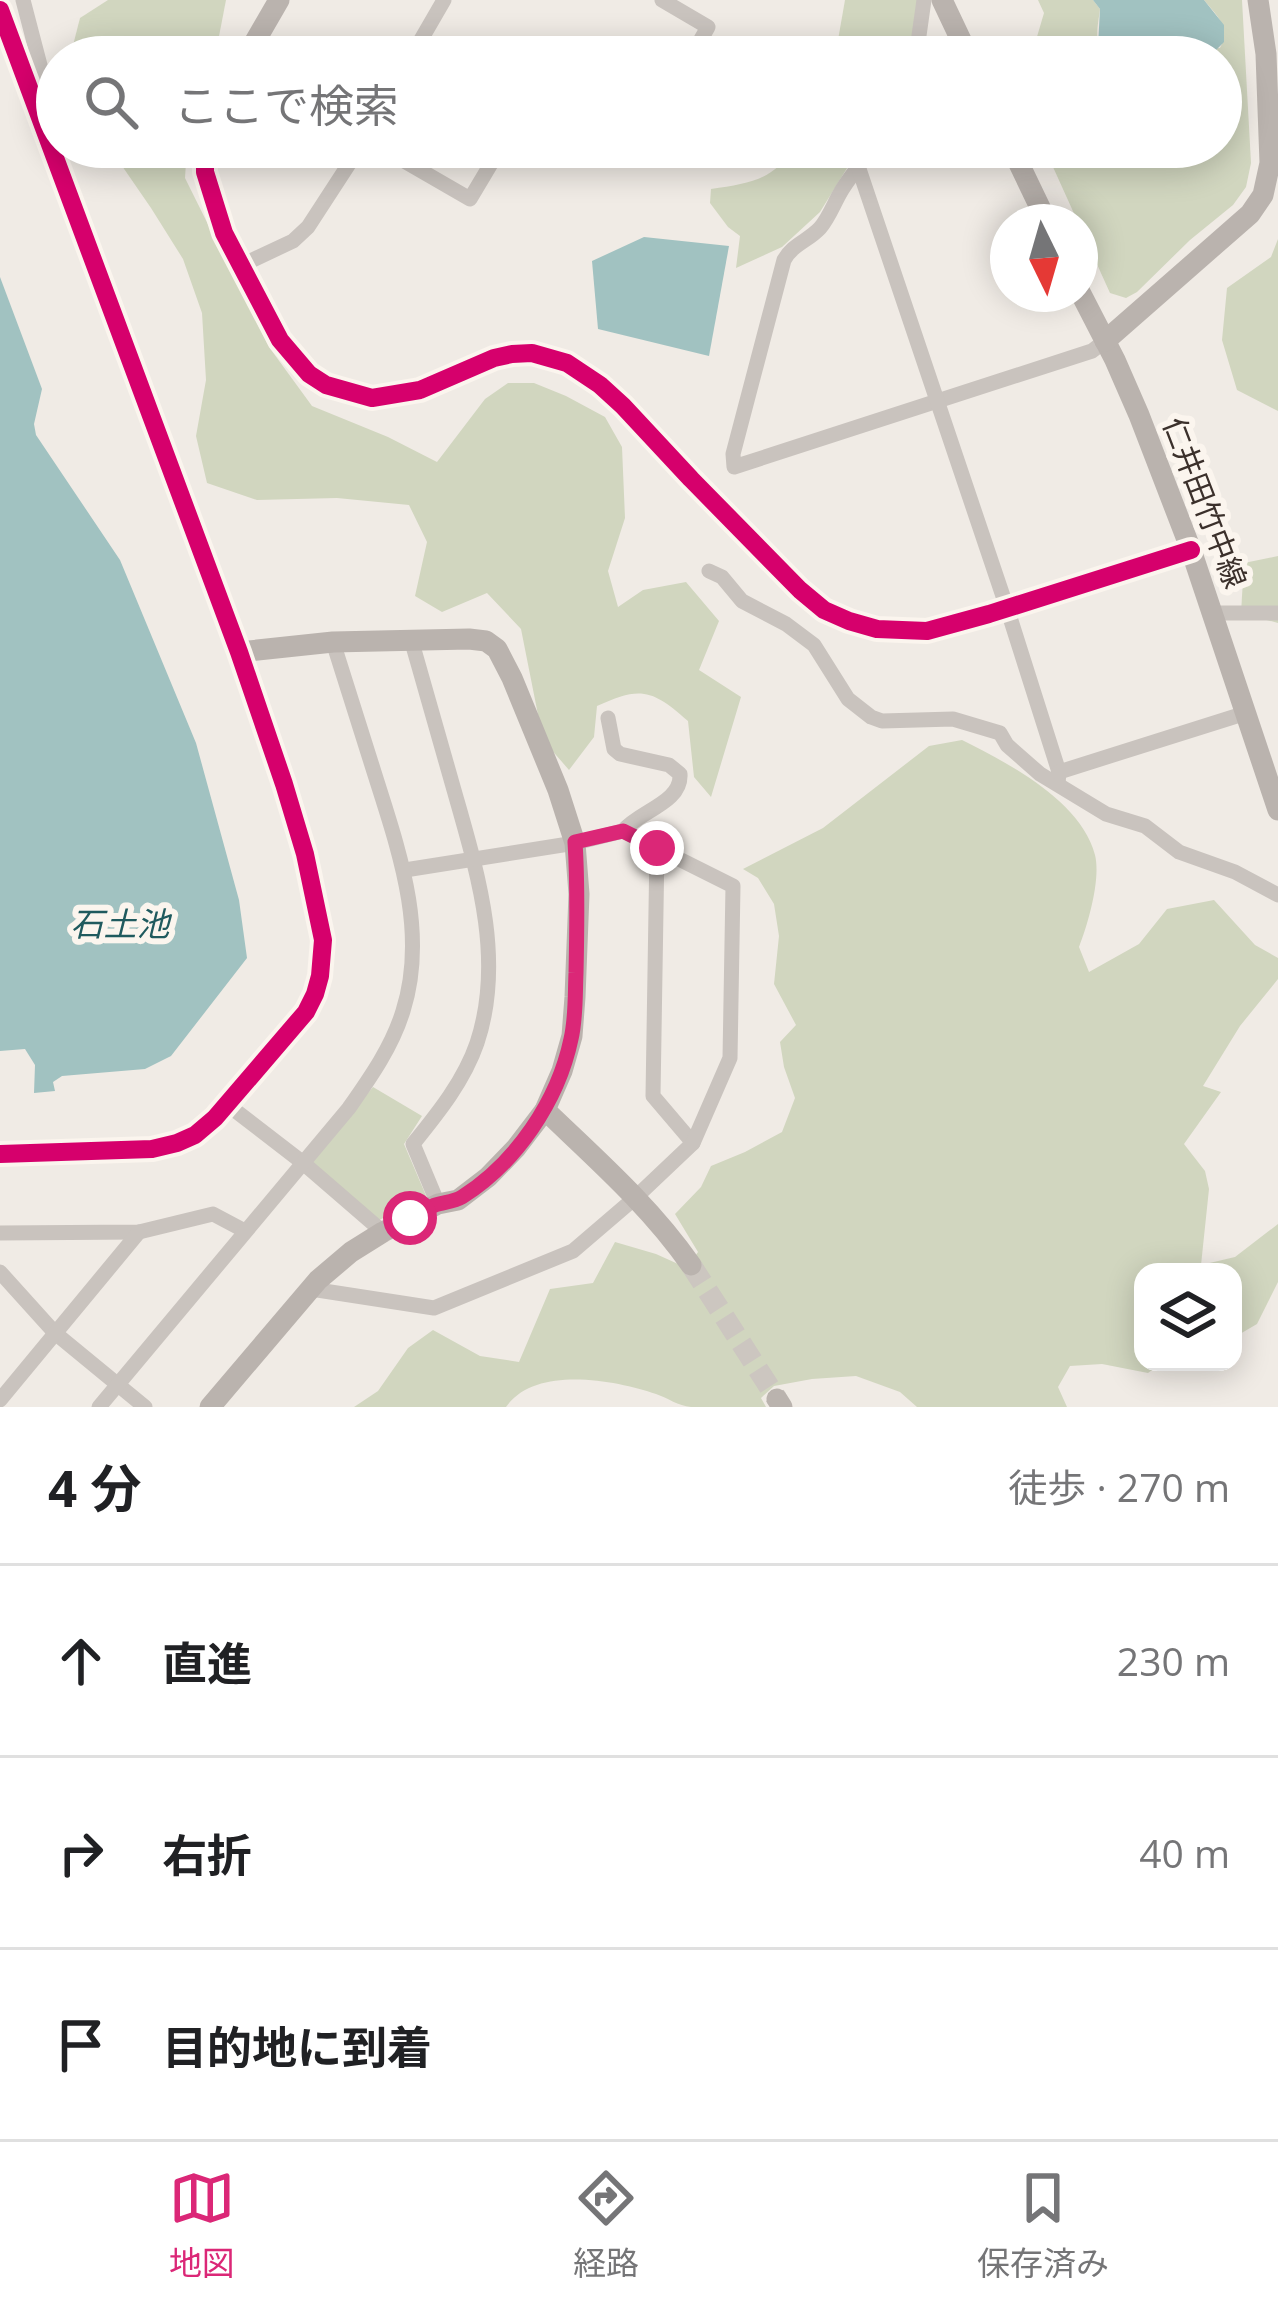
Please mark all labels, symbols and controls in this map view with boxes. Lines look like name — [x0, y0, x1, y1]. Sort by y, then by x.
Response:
search box — [36, 36, 1242, 168]
icon: search — [78, 69, 144, 135]
text: ここで検索 — [174, 74, 399, 135]
north arrow — [990, 204, 1098, 312]
street label: 仁井田竹中線 — [1154, 411, 1257, 594]
route end — [630, 821, 684, 875]
water label: 石土池 — [71, 901, 173, 946]
route start — [383, 1191, 437, 1245]
map controls — [1134, 1263, 1242, 1371]
button: layers — [1134, 1263, 1242, 1371]
text: 4 分 — [48, 1452, 141, 1522]
text: 徒歩 · 270 m — [1008, 1460, 1230, 1513]
icon: ahead — [48, 1628, 114, 1694]
text: 直進 — [162, 1632, 252, 1693]
text: 230 m — [1117, 1634, 1230, 1687]
icon: right — [48, 1820, 114, 1886]
text: 右折 — [162, 1824, 252, 1885]
text: 40 m — [1139, 1826, 1230, 1879]
icon: arrive — [48, 2012, 114, 2078]
text: 目的地に到着 — [162, 2016, 432, 2077]
tab: 地図 — [169, 2165, 235, 2285]
tab: 経路 — [573, 2165, 639, 2285]
tab: 保存済み — [977, 2165, 1109, 2285]

